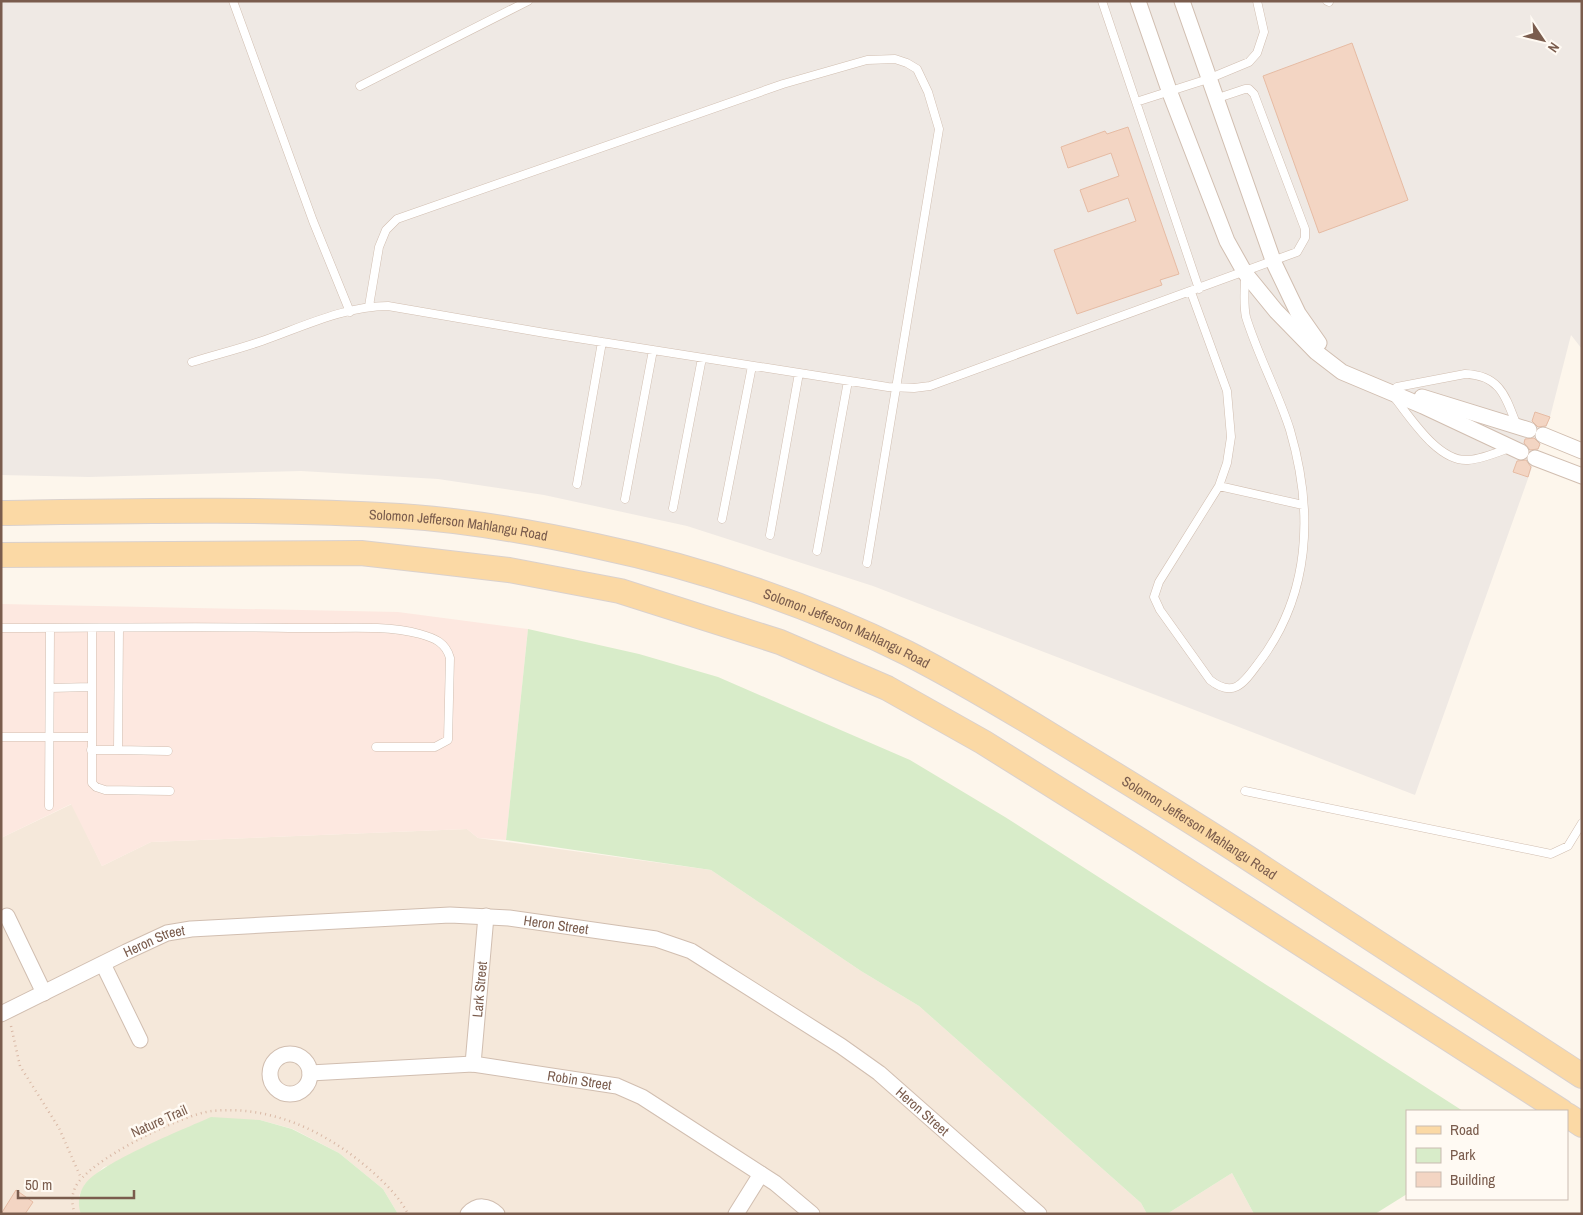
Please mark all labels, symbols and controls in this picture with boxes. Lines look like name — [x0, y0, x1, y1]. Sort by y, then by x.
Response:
north arrow — [1518, 15, 1568, 65]
text: N — [1544, 39, 1563, 56]
street label: Solomon Jefferson Mahlangu Road — [368, 505, 549, 545]
street label: Solomon Jefferson Mahlangu Road — [761, 584, 933, 672]
street label: Solomon Jefferson Mahlangu Road — [1119, 772, 1280, 883]
street label: Heron Street — [522, 911, 590, 938]
street label: Heron Street — [120, 921, 186, 961]
street label: Lark Street — [468, 960, 491, 1018]
street label: Robin Street — [546, 1067, 613, 1094]
street label: Heron Street — [892, 1083, 953, 1140]
street label: Nature Trail — [128, 1101, 190, 1141]
legend — [1406, 1110, 1568, 1200]
text: Road — [1450, 1119, 1479, 1140]
text: Park — [1450, 1144, 1476, 1165]
scale bar — [18, 1168, 134, 1200]
text: Building — [1450, 1169, 1495, 1190]
text: 50 m — [25, 1174, 52, 1195]

